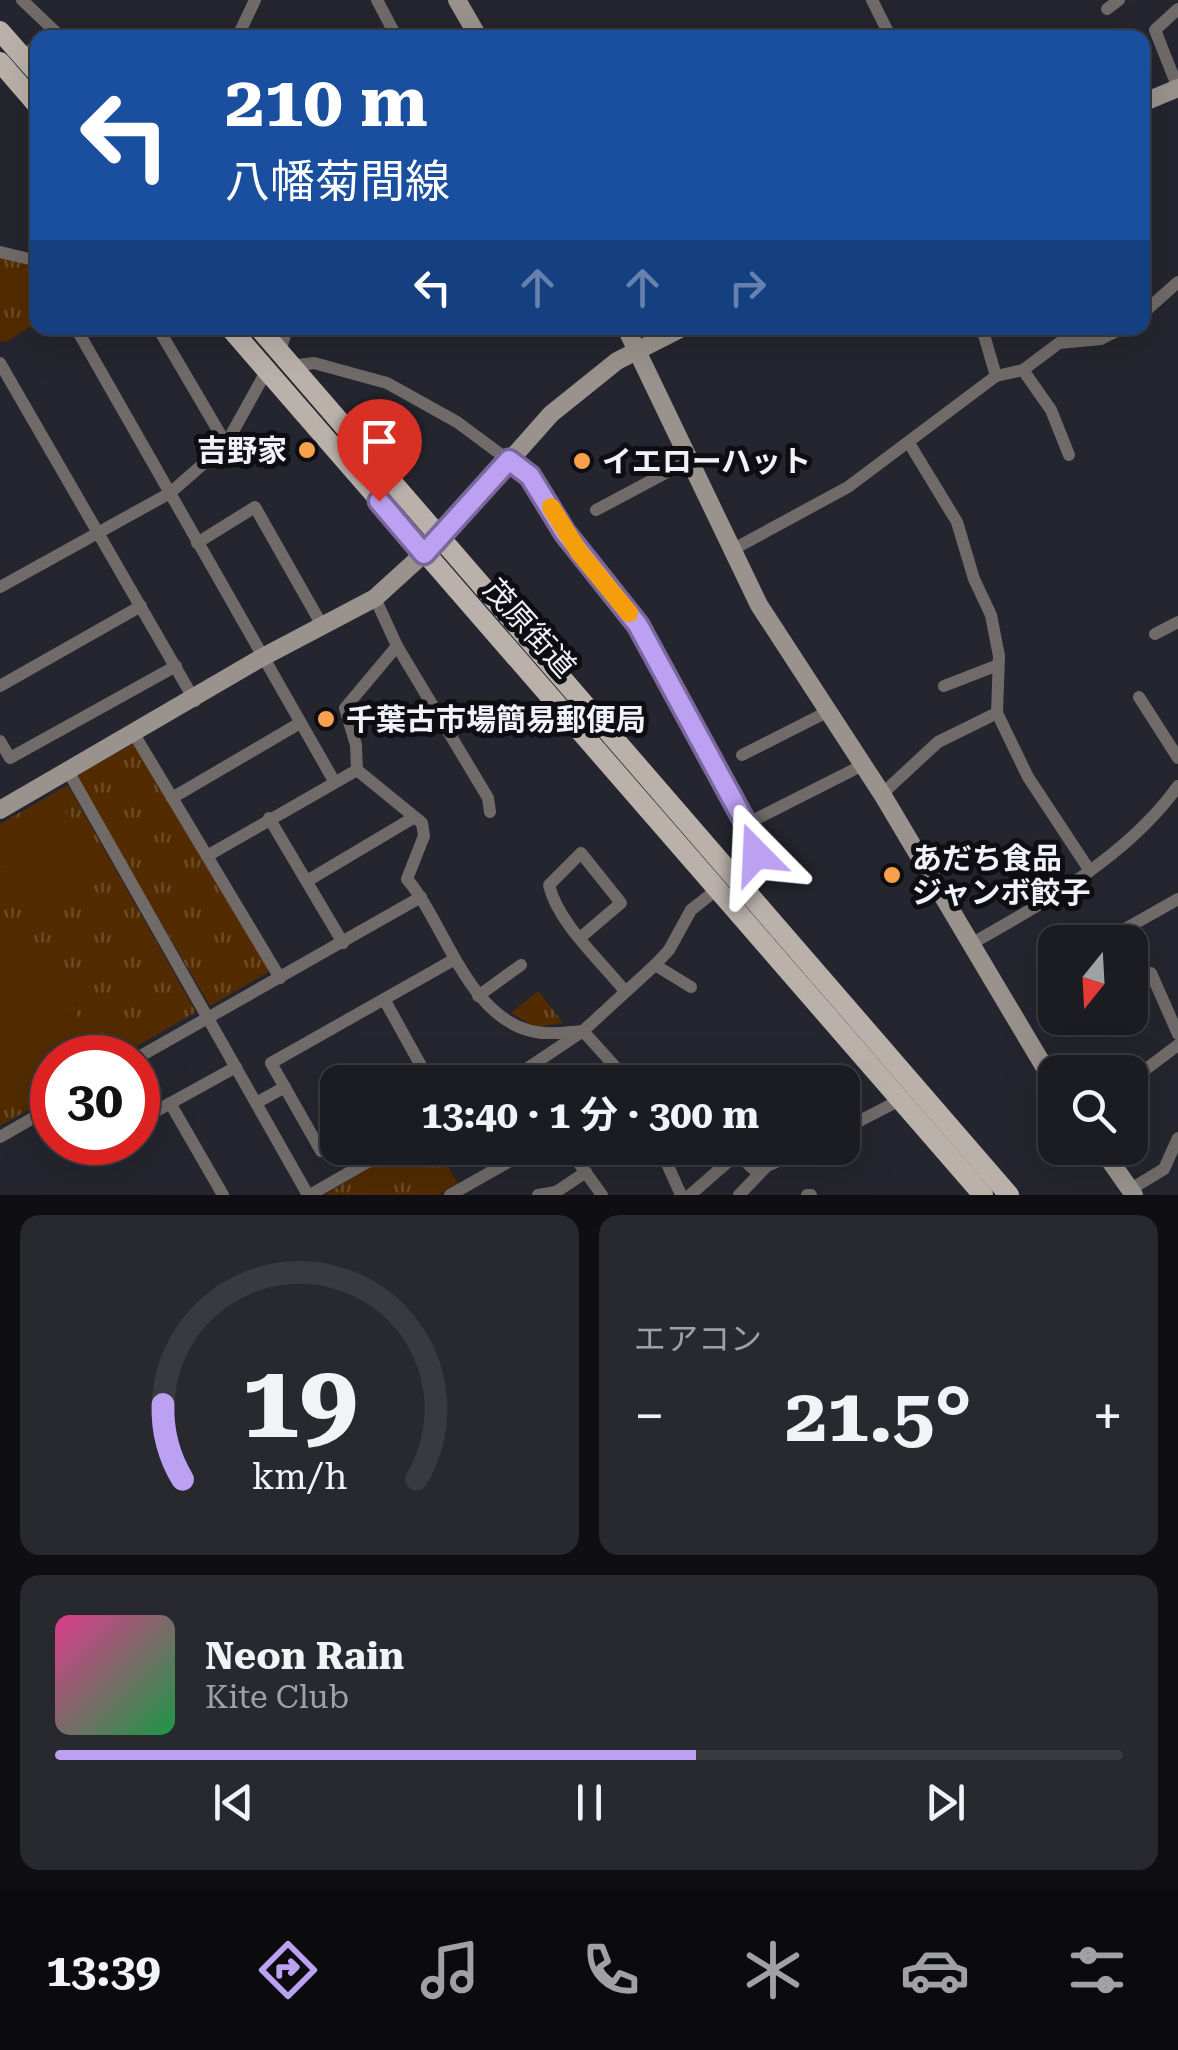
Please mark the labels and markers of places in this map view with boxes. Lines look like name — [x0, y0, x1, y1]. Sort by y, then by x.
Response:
pin — [337, 399, 422, 502]
place label: 吉野家 — [197, 433, 287, 468]
marker: 吉野家 — [296, 439, 318, 461]
place label: イエローハット — [602, 444, 811, 479]
marker: イエローハット — [571, 450, 593, 472]
place label: 千葉古市場簡易郵便局 — [346, 702, 646, 737]
marker: 千葉古市場簡易郵便局 — [315, 708, 337, 730]
place label: あだち食品 ジャンボ餃子 — [912, 841, 1091, 910]
marker: あだち食品 ジャンボ餃子 — [881, 864, 903, 886]

